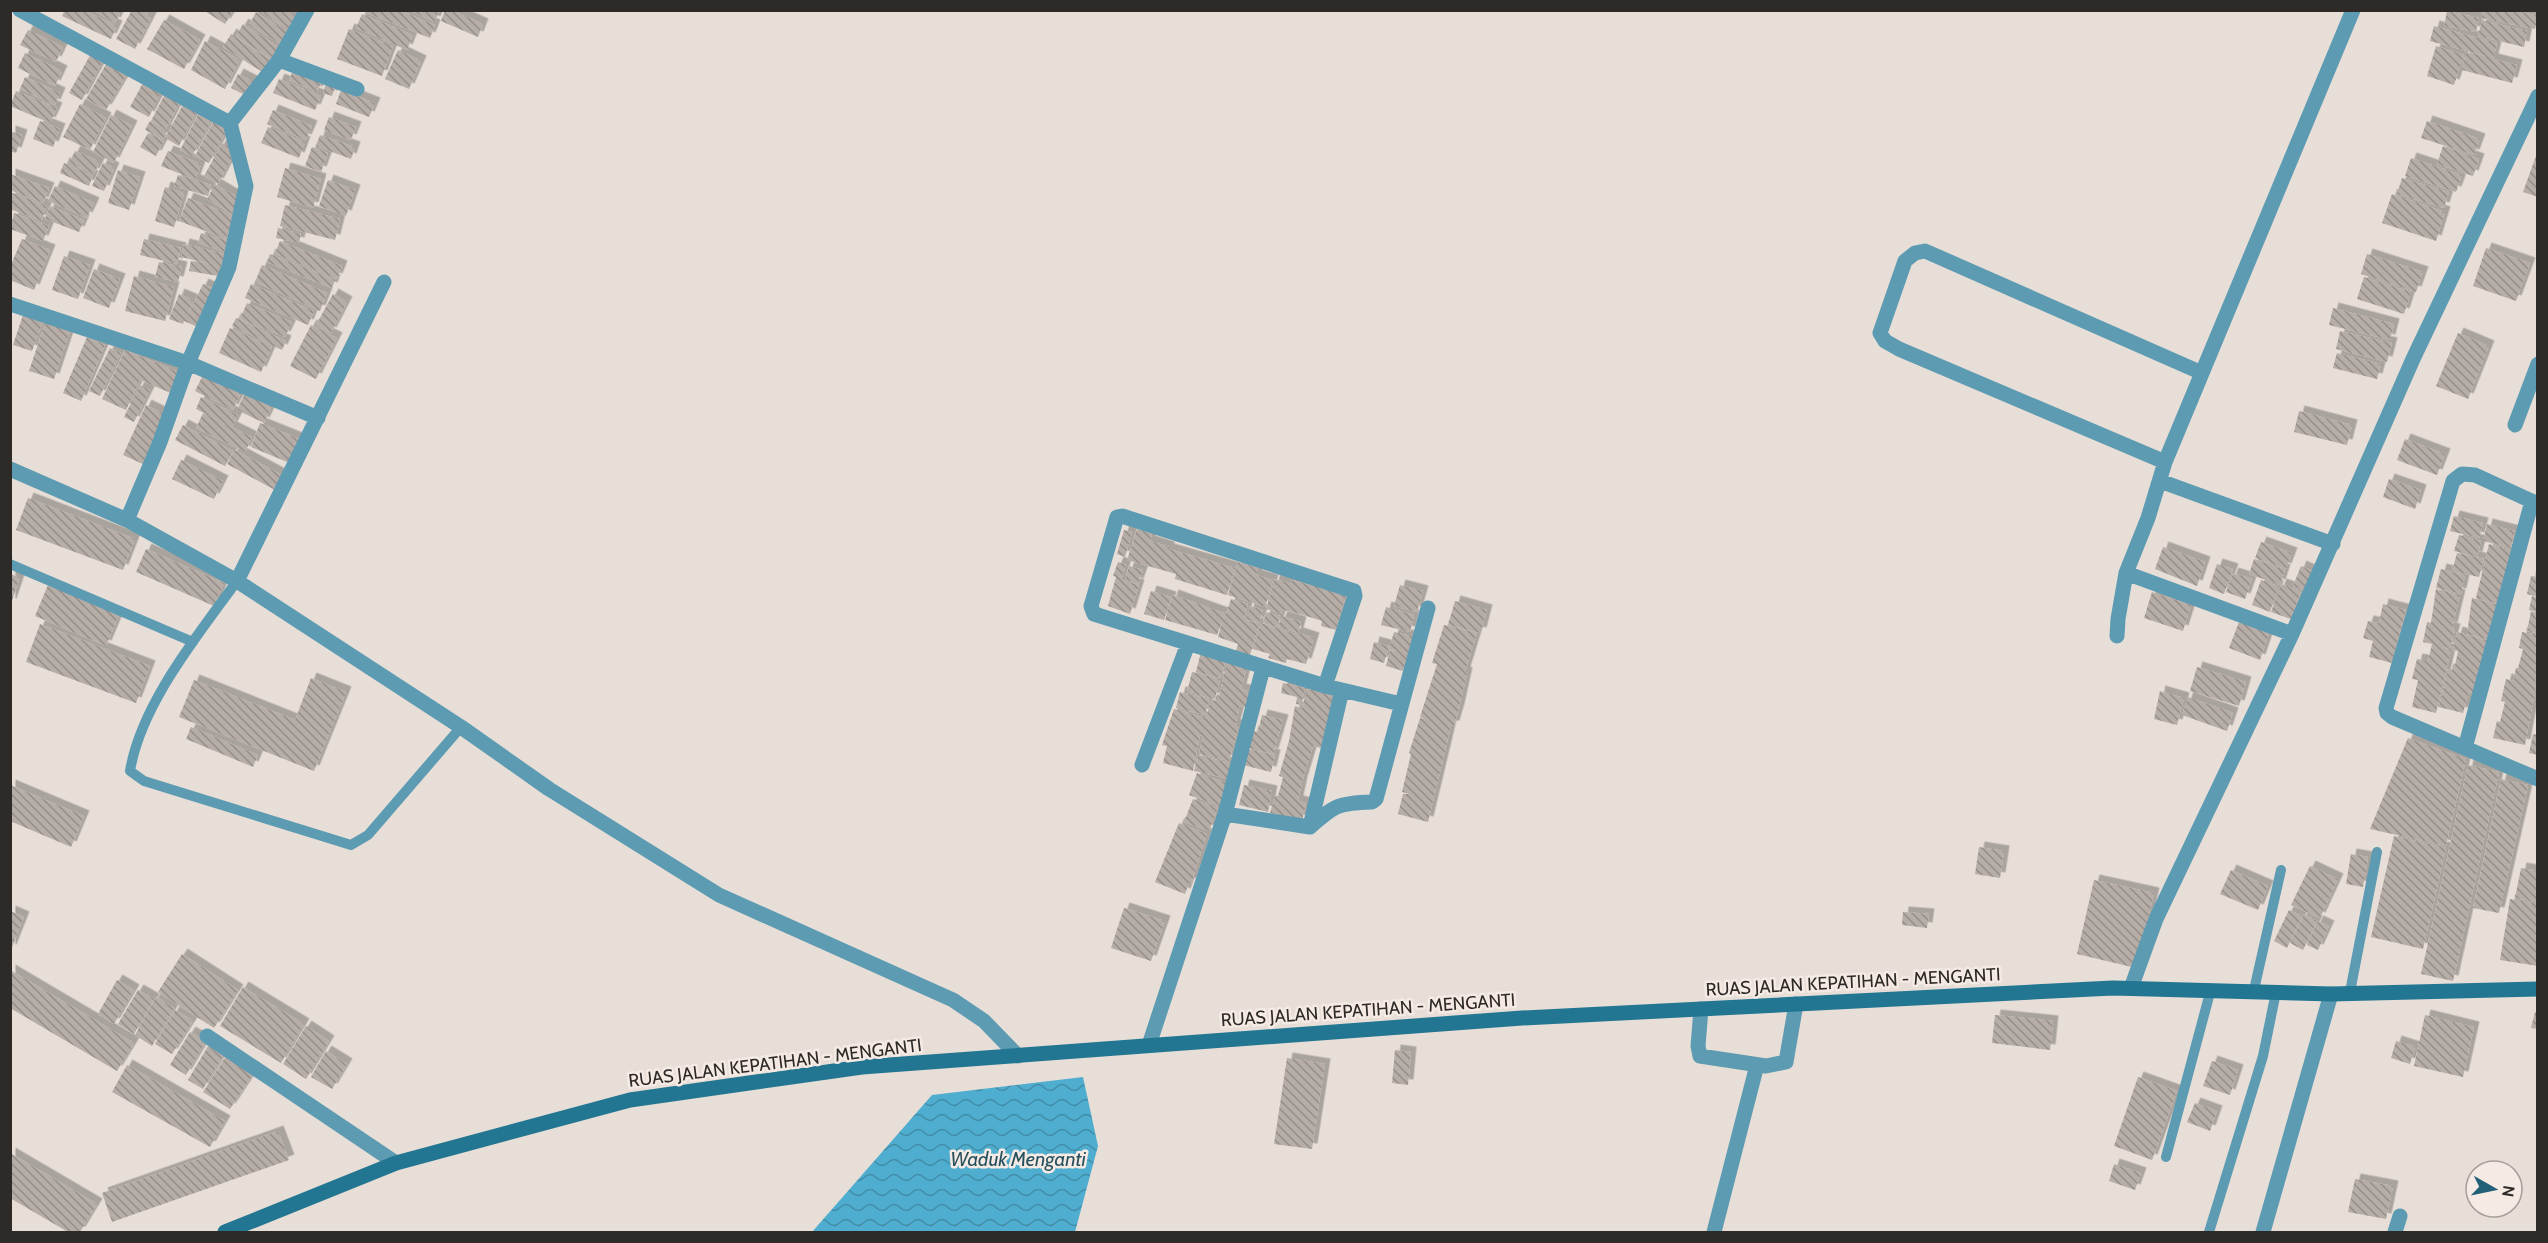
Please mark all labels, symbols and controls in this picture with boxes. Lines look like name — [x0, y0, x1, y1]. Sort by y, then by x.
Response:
street label: RUAS JALAN KEPATIHAN - MENGANTI — [1705, 963, 2001, 1001]
street label: RUAS JALAN KEPATIHAN - MENGANTI — [1220, 989, 1516, 1031]
street label: RUAS JALAN KEPATIHAN - MENGANTI — [627, 1034, 923, 1092]
water label: Waduk Menganti — [950, 1147, 1086, 1171]
north arrow — [2464, 1159, 2524, 1219]
text: N — [2498, 1184, 2519, 1198]

